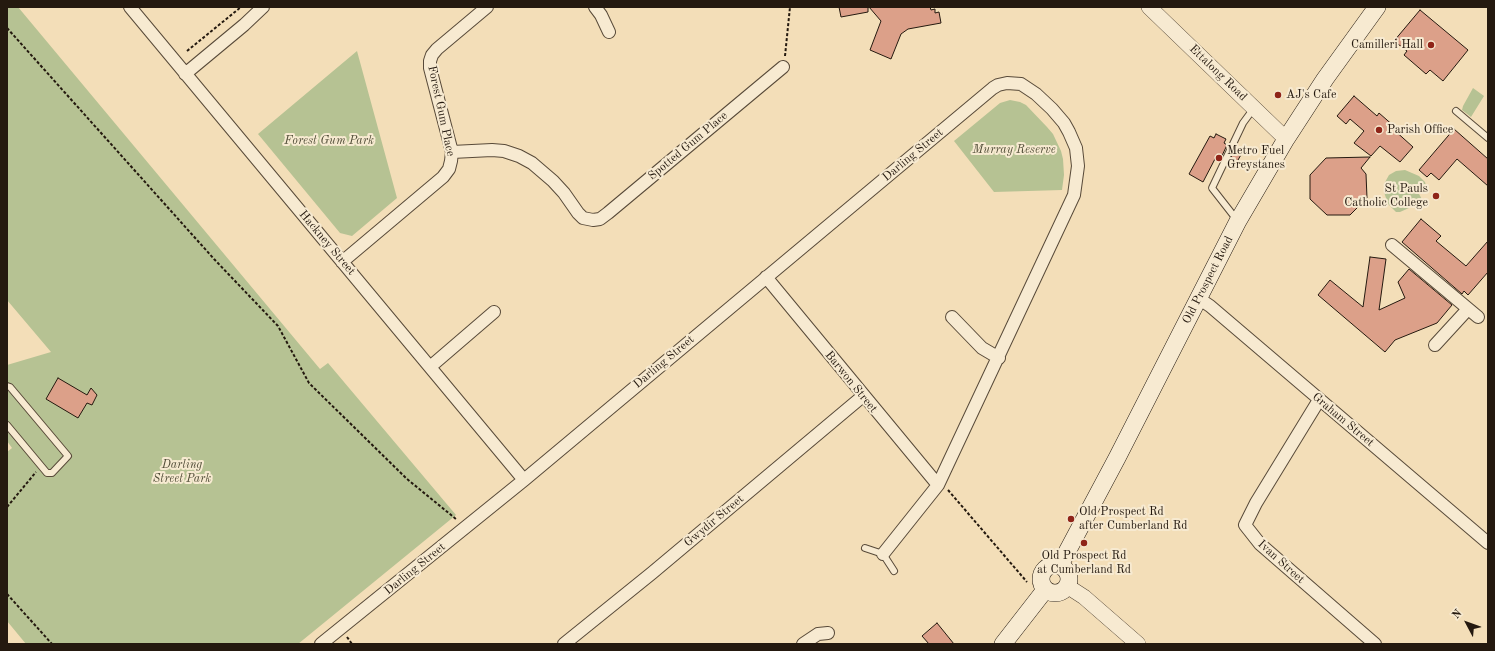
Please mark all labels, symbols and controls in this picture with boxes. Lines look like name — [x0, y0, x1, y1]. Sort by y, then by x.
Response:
place label: Camilleri Hall — [1351, 38, 1423, 52]
marker: Camilleri Hall — [1426, 40, 1436, 50]
street label: Ettalong Road — [1186, 42, 1250, 104]
street label: Forest Gum Place — [424, 64, 458, 158]
place label: AJ's Cafe — [1286, 88, 1337, 102]
marker: AJ's Cafe — [1273, 90, 1283, 100]
street label: Spotted Gum Place — [645, 109, 731, 183]
place label: Parish Office — [1387, 123, 1453, 137]
street label: Darling Street — [880, 125, 946, 185]
marker: Parish Office — [1374, 125, 1384, 135]
park label: Forest Gum Park — [284, 134, 374, 148]
park label: Murray Reserve — [972, 143, 1056, 157]
place label: Metro Fuel Greystanes — [1227, 144, 1285, 172]
marker: Metro Fuel Greystanes — [1214, 153, 1224, 163]
place label: St Pauls Catholic College — [1344, 182, 1428, 210]
marker: St Pauls Catholic College — [1431, 191, 1441, 201]
street label: Hackney Street — [296, 208, 358, 278]
street label: Old Prospect Road — [1180, 234, 1236, 326]
street label: Darling Street — [631, 332, 697, 392]
street label: Barwon Street — [822, 348, 880, 416]
street label: Graham Street — [1309, 390, 1377, 450]
park label: Darling Street Park — [153, 458, 211, 486]
street label: Gwydir Street — [681, 492, 747, 550]
place label: Old Prospect Rd after Cumberland Rd — [1079, 505, 1188, 533]
marker: Old Prospect Rd after Cumberland Rd — [1066, 514, 1076, 524]
street label: Ivan Street — [1255, 537, 1307, 587]
marker: Old Prospect Rd at Cumberland Rd — [1079, 538, 1089, 548]
street label: Darling Street — [381, 540, 449, 598]
place label: Old Prospect Rd at Cumberland Rd — [1037, 549, 1131, 577]
north arrow — [1447, 603, 1487, 643]
text: N — [1451, 608, 1464, 622]

